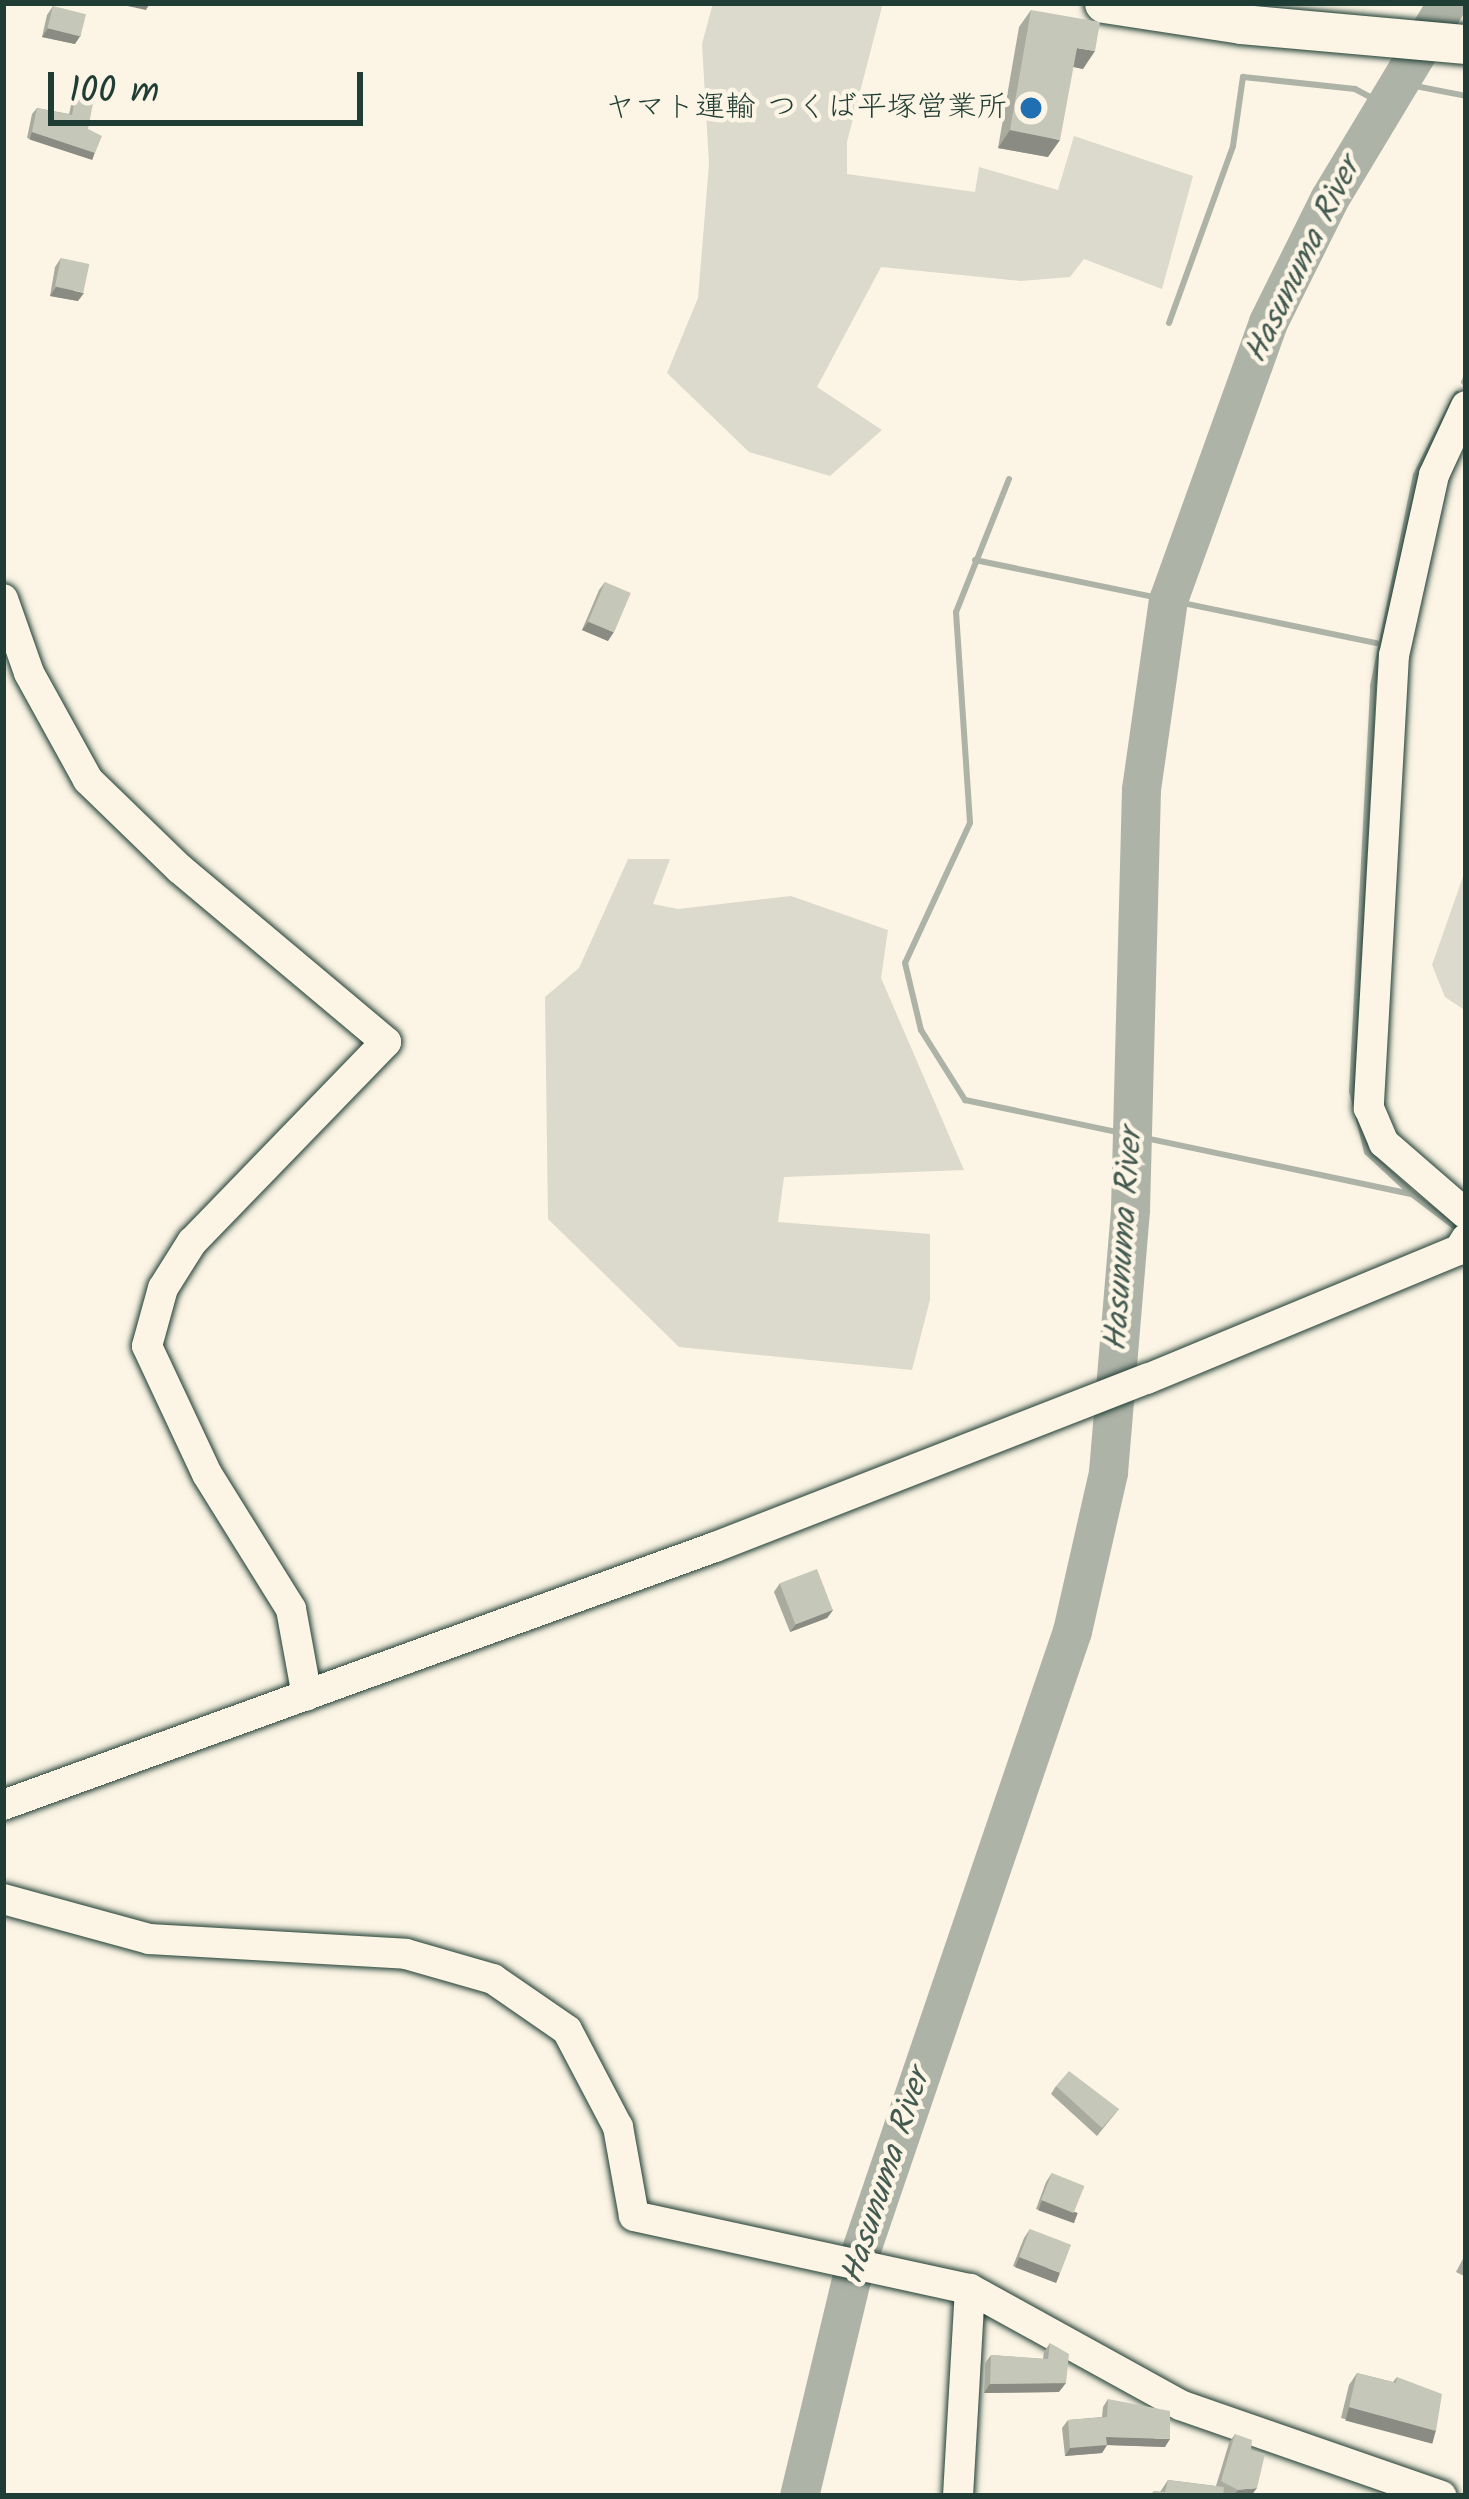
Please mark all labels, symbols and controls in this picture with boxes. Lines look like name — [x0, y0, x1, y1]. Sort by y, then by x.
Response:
scale bar — [54, 48, 369, 122]
text: 100 m — [69, 64, 159, 121]
place label: ヤマト運輸 つくば平塚営業所 — [605, 90, 1007, 126]
marker: ヤマト運輸 つくば平塚営業所 — [1018, 95, 1044, 121]
water label: Hasunuma River — [1237, 152, 1371, 370]
water label: Hasunuma River — [1097, 1127, 1153, 1353]
water label: Hasunuma River — [834, 2065, 940, 2289]

